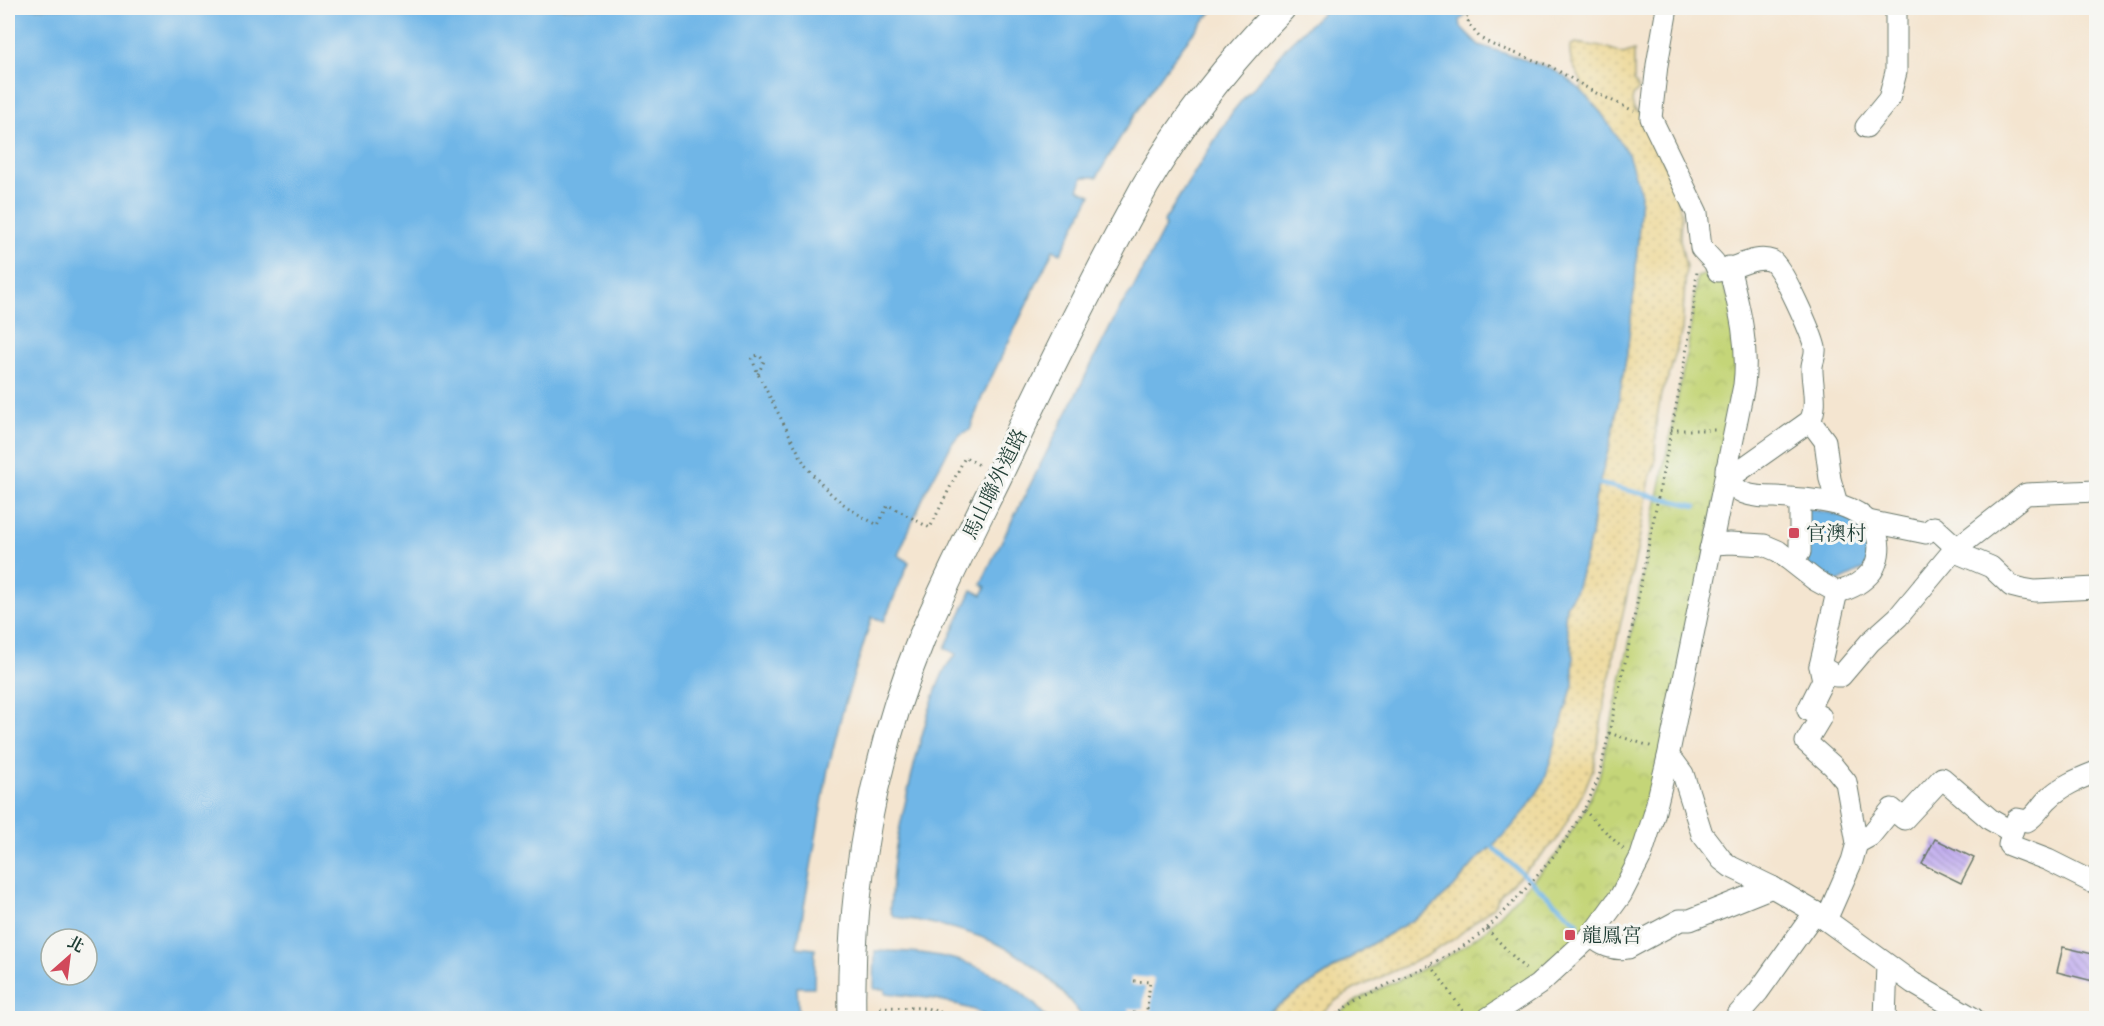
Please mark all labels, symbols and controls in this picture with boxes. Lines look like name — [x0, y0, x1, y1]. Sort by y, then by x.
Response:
street label: 馬山聯外道路 — [958, 425, 1032, 543]
place label: 官澳村 — [1806, 522, 1866, 545]
marker: 官澳村 — [1787, 526, 1801, 540]
place label: 龍鳳宮 — [1582, 924, 1642, 947]
north arrow — [39, 927, 99, 987]
marker: 龍鳳宮 — [1563, 928, 1577, 942]
text: 北 — [64, 932, 87, 956]

